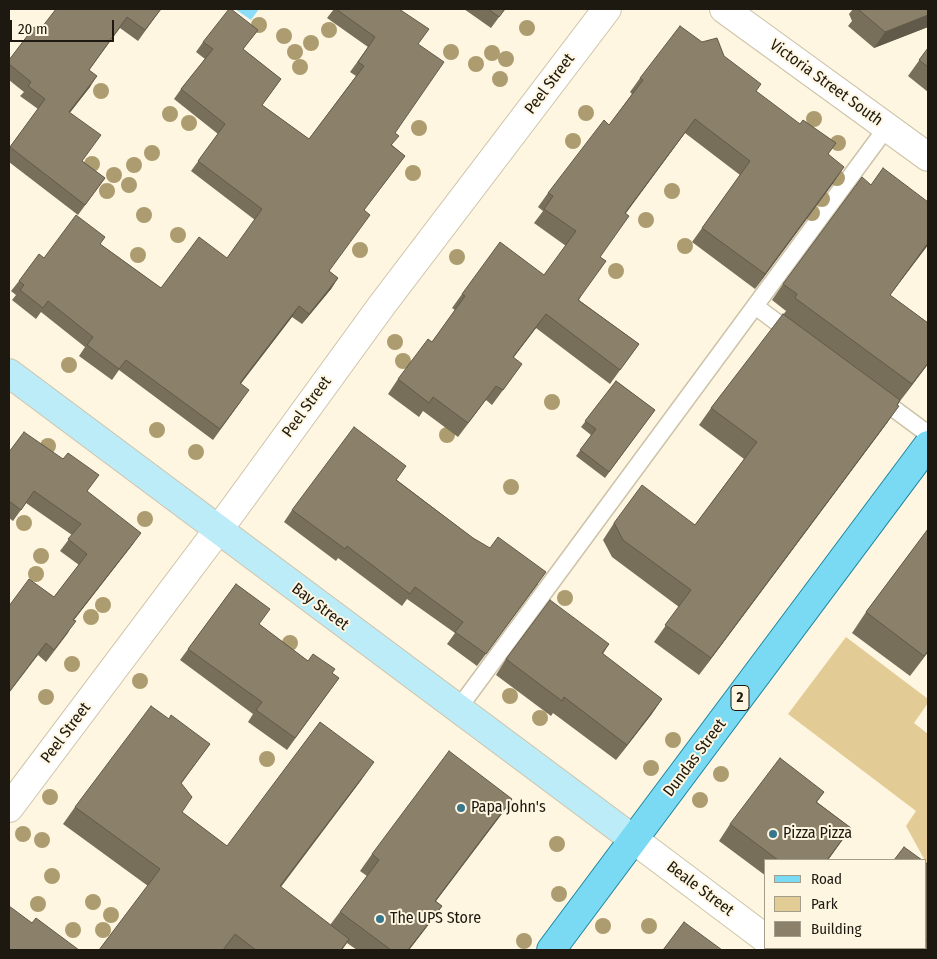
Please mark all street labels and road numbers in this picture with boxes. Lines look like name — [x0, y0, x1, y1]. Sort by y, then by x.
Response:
street label: Victoria Street South — [766, 36, 886, 130]
street label: Peel Street — [521, 50, 579, 118]
street label: Peel Street — [278, 373, 336, 441]
street label: Bay Street — [288, 579, 352, 635]
road number: 2 — [731, 686, 749, 710]
street label: Peel Street — [37, 699, 95, 767]
street label: Dundas Street — [660, 715, 730, 801]
street label: Beale Street — [663, 857, 737, 921]

